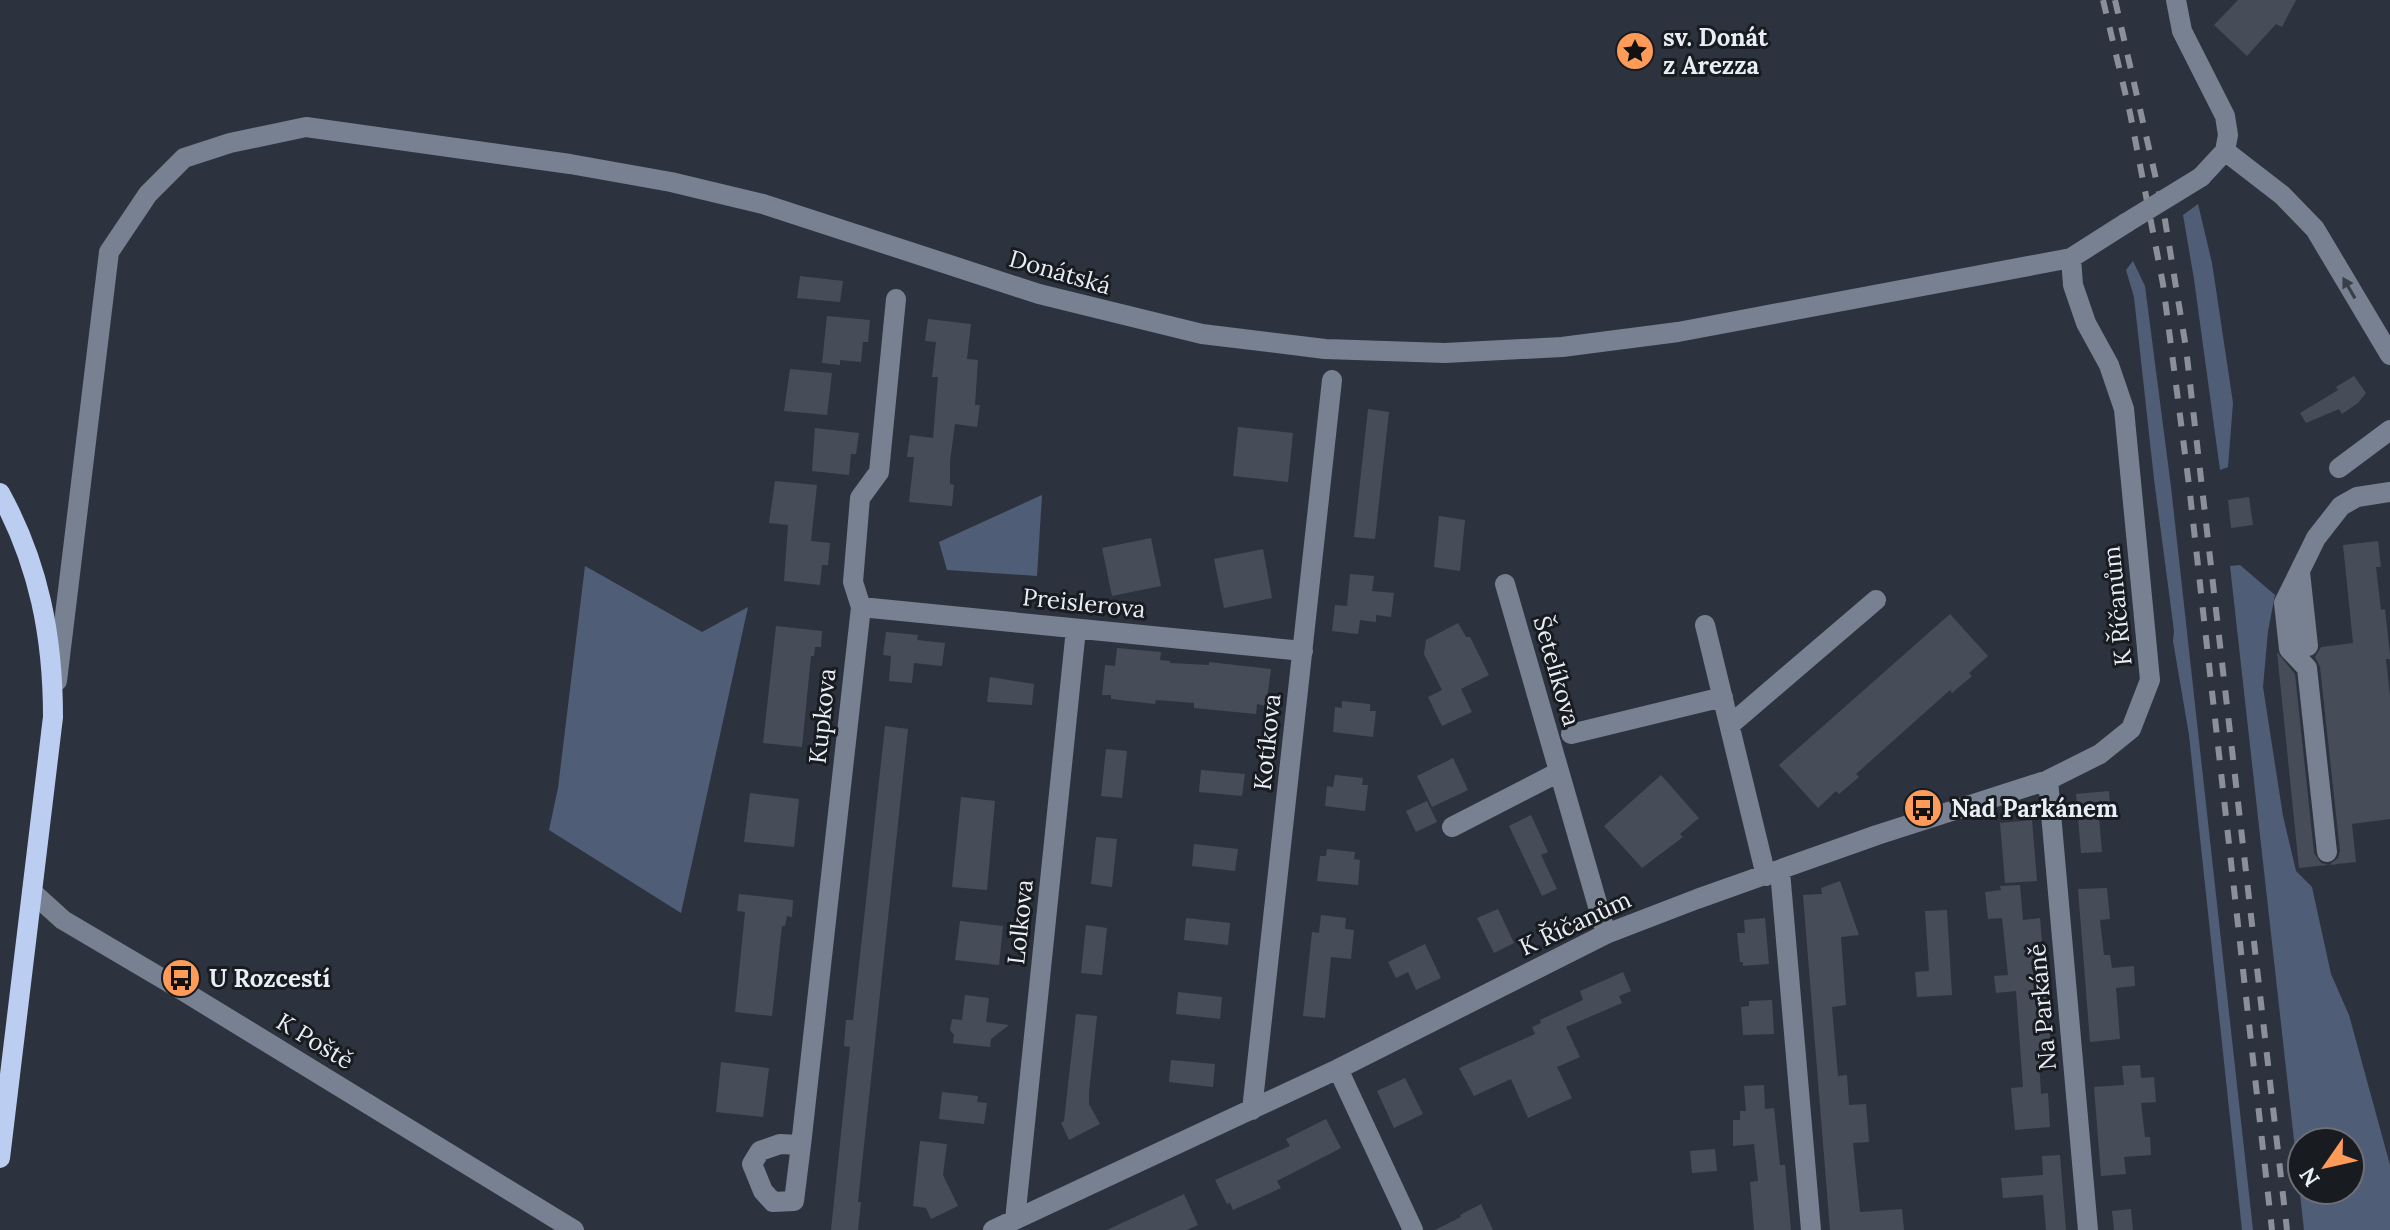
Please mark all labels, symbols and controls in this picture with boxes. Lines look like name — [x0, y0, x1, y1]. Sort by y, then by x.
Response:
place label: sv. Donát z Arezza — [1663, 22, 1769, 81]
place icon: sv. Donát z Arezza — [1614, 30, 1656, 72]
street label: Donátská — [1006, 243, 1114, 301]
one-way arrow — [2342, 277, 2356, 299]
street label: K Říčanům — [2094, 545, 2139, 667]
street label: Preislerova — [1021, 581, 1147, 625]
street label: Šetelíkova — [1527, 612, 1588, 730]
street label: Kupkova — [802, 667, 842, 765]
street label: Kotíkova — [1247, 692, 1287, 792]
bus stop icon: Nad Parkánem — [1902, 787, 1944, 829]
place label: Nad Parkánem — [1951, 793, 2118, 824]
street label: Lolkova — [1000, 878, 1040, 966]
street label: K Říčanům — [1514, 883, 1636, 962]
street label: Na Parkáně — [2021, 942, 2063, 1072]
bus stop icon: U Rozcestí — [160, 957, 202, 999]
place label: U Rozcestí — [209, 963, 330, 994]
street label: K Poště — [271, 1006, 359, 1076]
north arrow — [2286, 1126, 2366, 1206]
text: N — [2293, 1162, 2326, 1192]

